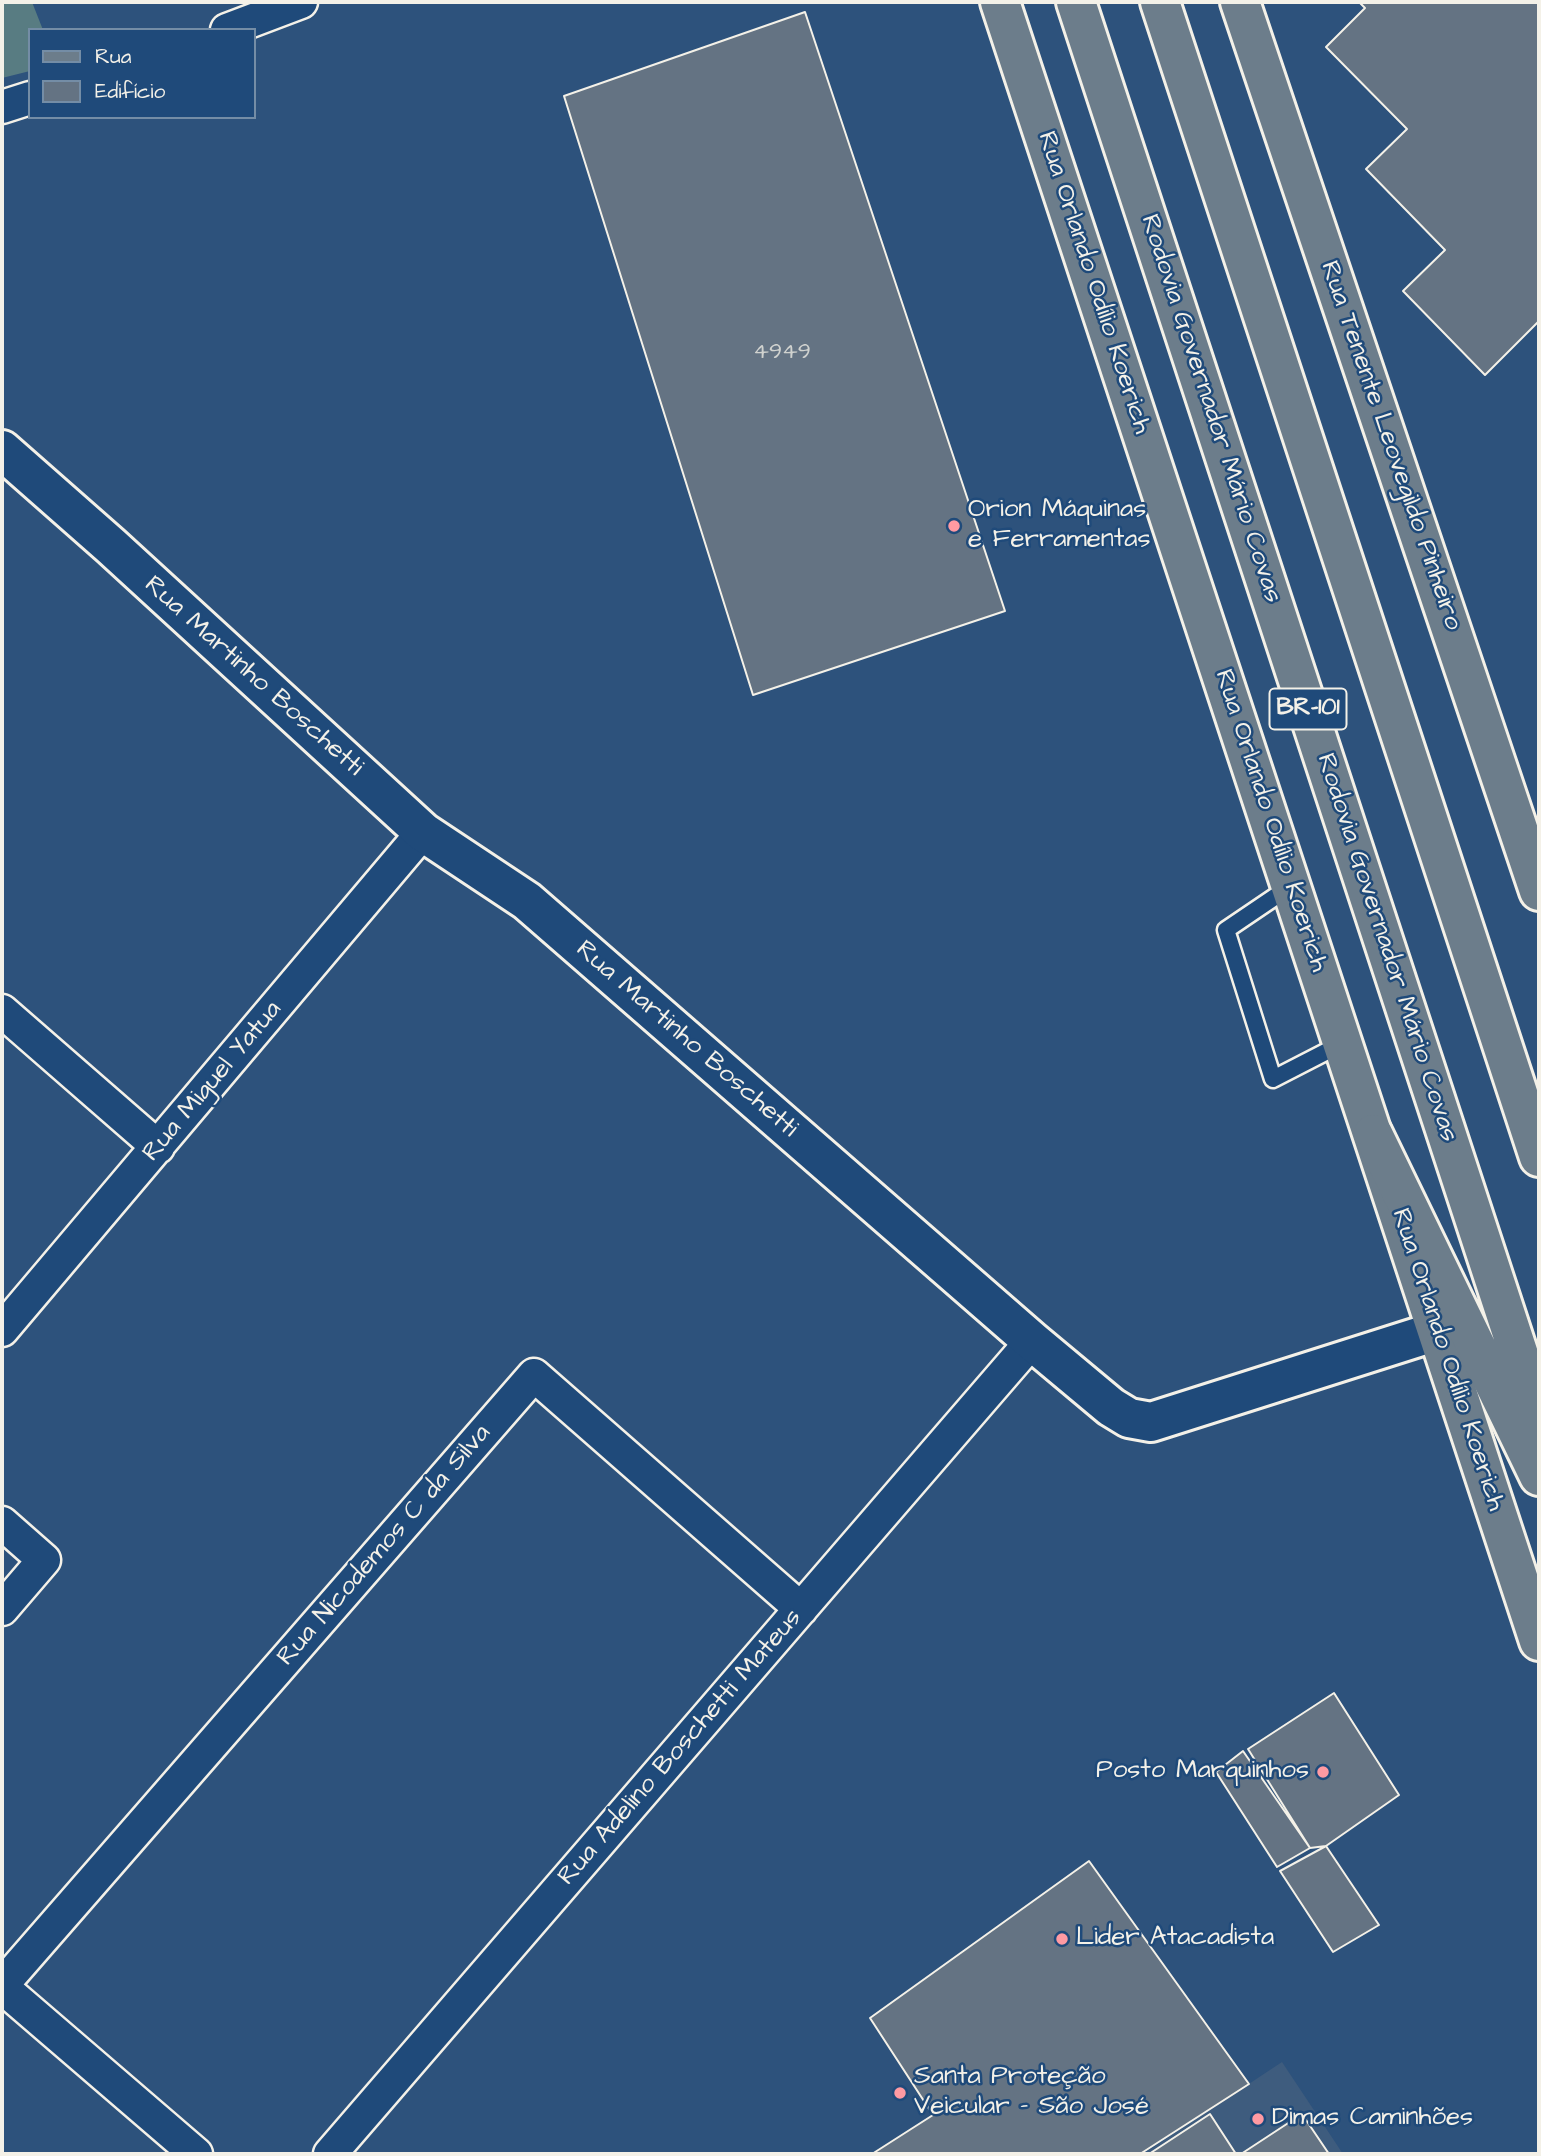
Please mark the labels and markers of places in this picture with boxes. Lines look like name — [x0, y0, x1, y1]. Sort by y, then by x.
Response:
place label: Orion Máquinas e Ferramentas — [968, 495, 1151, 556]
marker: Orion Máquinas e Ferramentas — [946, 518, 962, 534]
place label: Posto Marquinhos — [1096, 1756, 1309, 1788]
marker: Posto Marquinhos — [1315, 1764, 1331, 1780]
place label: Lider Atacadista — [1076, 1923, 1274, 1955]
marker: Lider Atacadista — [1054, 1931, 1070, 1947]
place label: Santa Proteção Veicular - São José — [914, 2062, 1149, 2124]
marker: Santa Proteção Veicular - São José — [892, 2085, 908, 2101]
place label: Dimas Caminhões — [1272, 2103, 1473, 2135]
marker: Dimas Caminhões — [1250, 2111, 1266, 2127]

